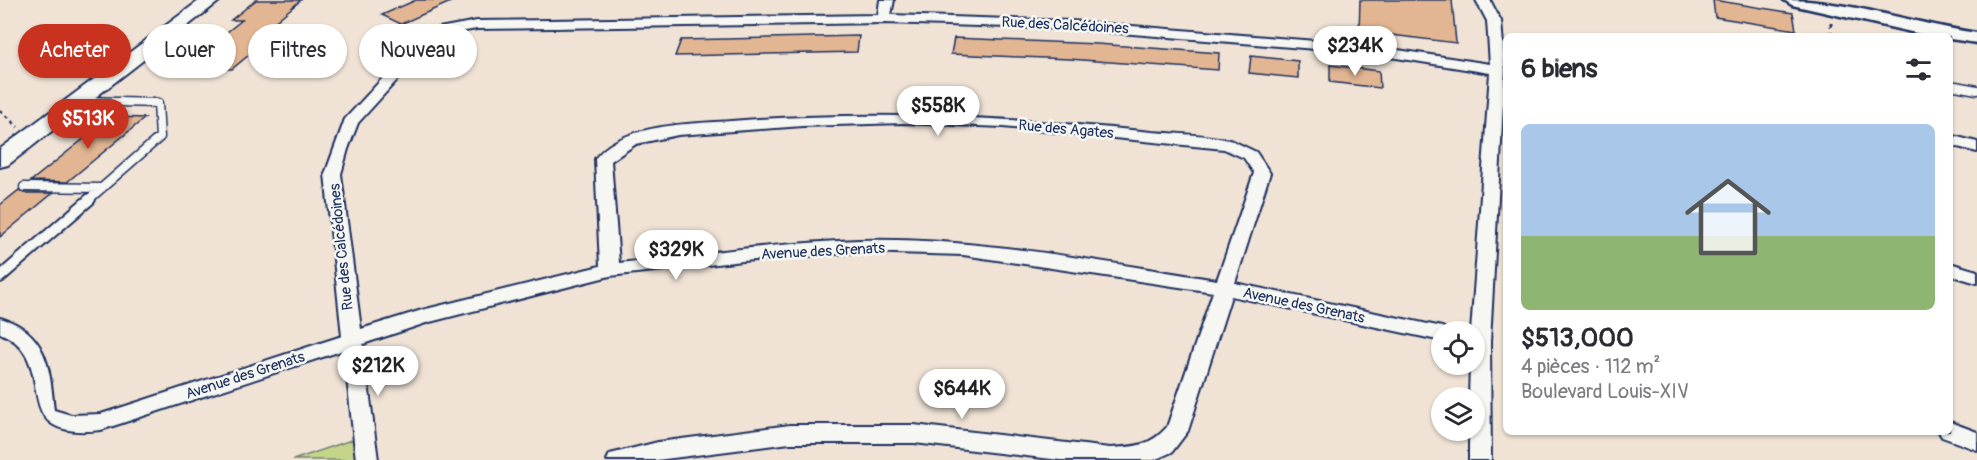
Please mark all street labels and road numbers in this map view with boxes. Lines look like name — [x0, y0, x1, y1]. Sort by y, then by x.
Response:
street label: Rue des Calcédoines — [1001, 13, 1129, 38]
street label: Rue des Agates — [1017, 116, 1115, 143]
street label: Rue des Calcédoines — [325, 182, 358, 311]
street label: Avenue des Grenats — [761, 239, 886, 264]
street label: Avenue des Grenats — [1241, 283, 1367, 328]
street label: Avenue des Grenats — [183, 347, 307, 404]

